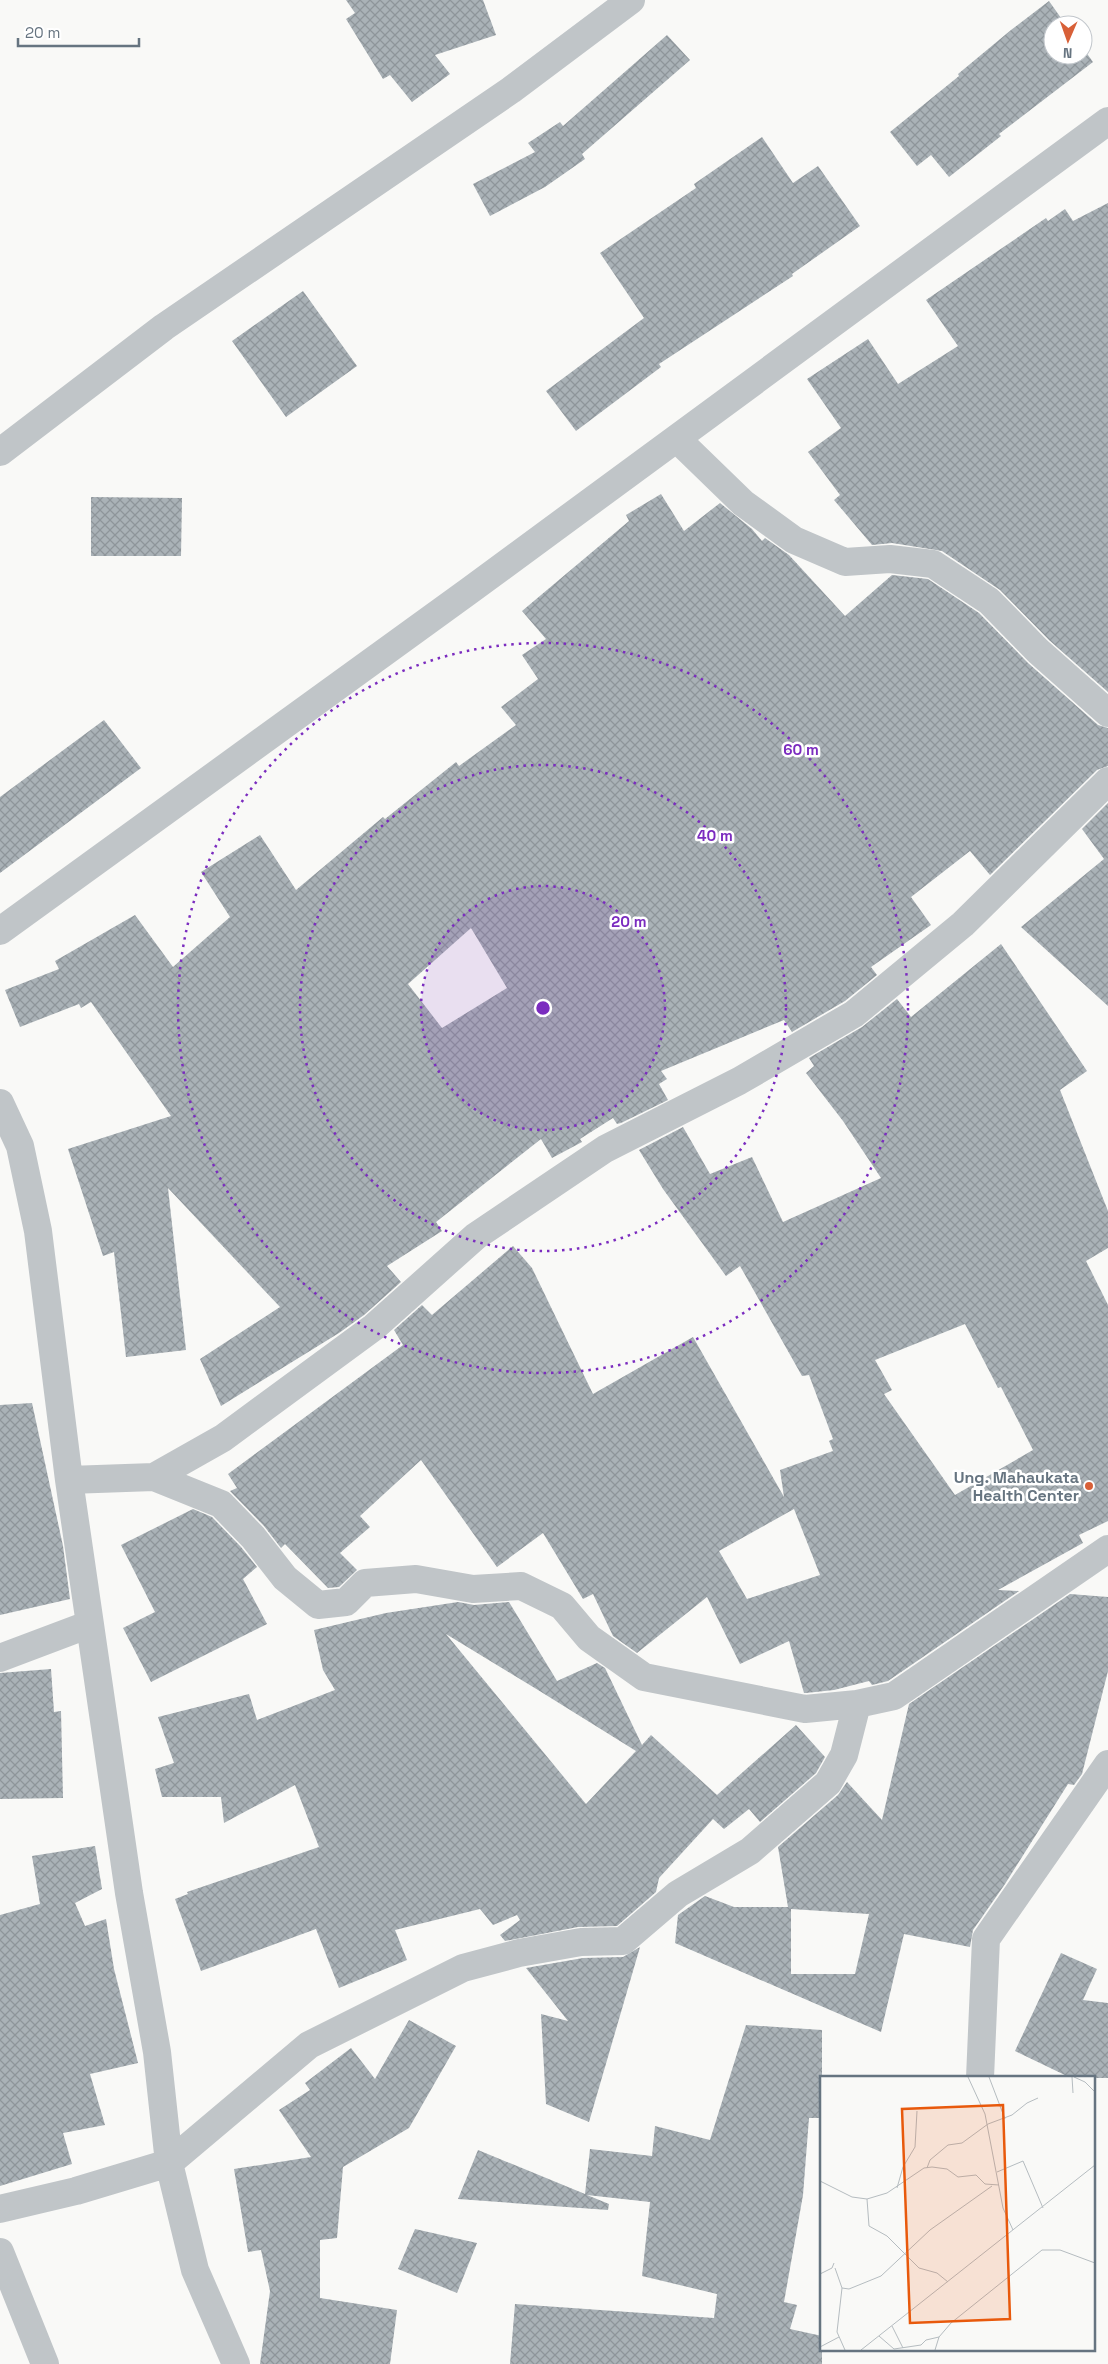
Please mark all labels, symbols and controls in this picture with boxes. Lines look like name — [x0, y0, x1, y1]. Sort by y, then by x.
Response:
scale bar — [18, 15, 139, 47]
north arrow — [1043, 15, 1093, 65]
text: 20 m — [25, 23, 60, 42]
text: N — [1063, 44, 1073, 62]
text: 60 m — [783, 740, 819, 759]
text: 40 m — [697, 826, 733, 845]
text: 20 m — [611, 912, 647, 931]
centre of rings — [534, 999, 552, 1017]
place label: Ung. Mahaukata Health Center — [954, 1467, 1079, 1506]
marker: Ung. Mahaukata Health Center — [1083, 1480, 1095, 1492]
inset map — [820, 2076, 1096, 2352]

